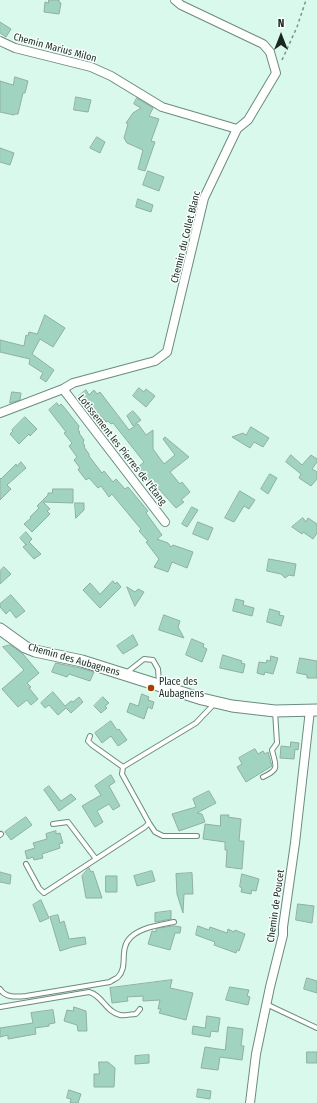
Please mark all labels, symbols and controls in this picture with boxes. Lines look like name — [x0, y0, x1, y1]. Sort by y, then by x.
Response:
north arrow — [261, 16, 301, 56]
text: N — [278, 17, 284, 30]
street label: Chemin Marius Milon — [12, 31, 98, 65]
street label: Chemin du Collet Blanc — [169, 190, 203, 284]
street label: Lotissement les Pierres de l'Étang — [75, 392, 169, 508]
street label: Chemin des Aubagnens — [27, 641, 121, 679]
place label: Place des Aubagnens — [159, 676, 204, 700]
marker: Place des Aubagnens — [146, 683, 156, 693]
street label: Chemin de Poucet — [265, 869, 287, 943]

